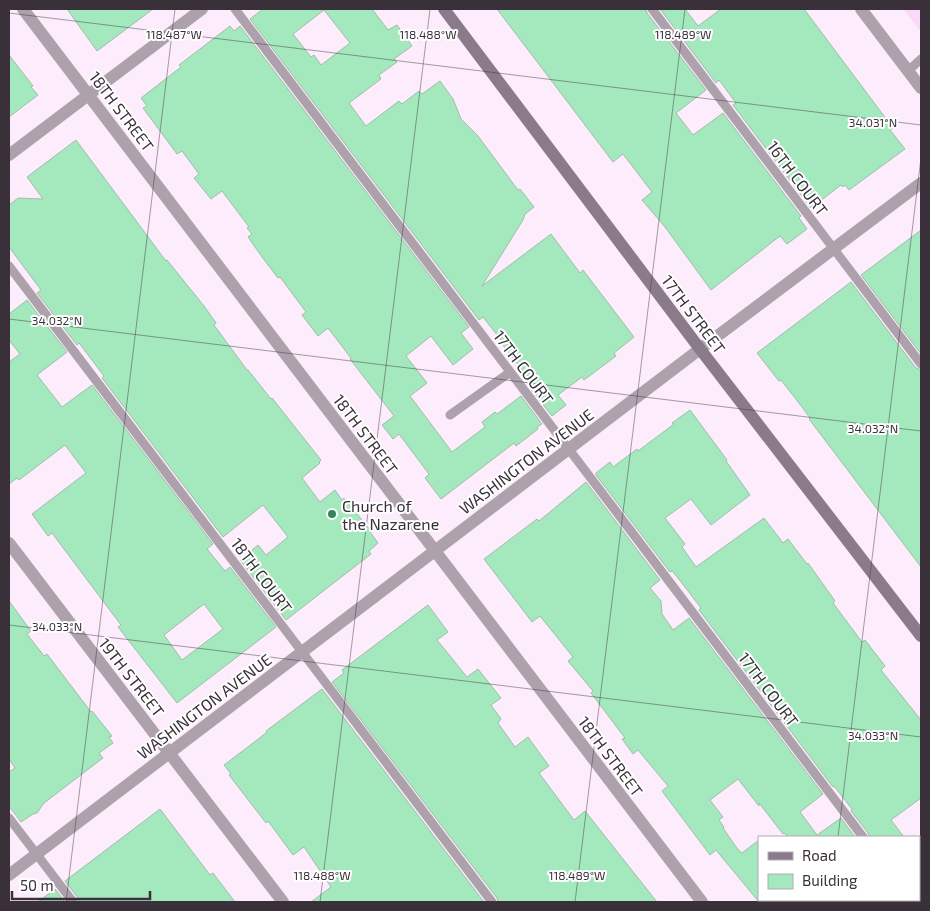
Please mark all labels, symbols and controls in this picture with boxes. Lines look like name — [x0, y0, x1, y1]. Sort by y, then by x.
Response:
text: 118.487°W — [146, 27, 202, 41]
text: 118.488°W — [399, 27, 457, 41]
text: 118.489°W — [655, 27, 711, 41]
street label: 18TH STREET — [86, 67, 158, 155]
text: 34.031°N — [849, 115, 897, 129]
street label: 16TH COURT — [764, 137, 832, 219]
street label: 17TH STREET — [658, 271, 730, 357]
text: 34.032°N — [32, 313, 82, 327]
street label: 17TH COURT — [490, 326, 558, 408]
street label: 18TH STREET — [330, 390, 402, 478]
street label: WASHINGTON AVENUE — [455, 404, 597, 518]
text: 34.032°N — [848, 421, 898, 435]
place label: Church of the Nazarene — [342, 496, 439, 533]
marker: Church of the Nazarene — [326, 508, 338, 520]
street label: 18TH COURT — [228, 534, 296, 616]
text: 34.033°N — [32, 619, 82, 633]
street label: 19TH STREET — [95, 634, 169, 720]
street label: 17TH COURT — [735, 648, 803, 730]
street label: WASHINGTON AVENUE — [133, 649, 275, 763]
street label: 18TH STREET — [575, 712, 647, 800]
text: 34.033°N — [848, 728, 898, 742]
legend — [758, 836, 920, 901]
text: Road — [802, 846, 837, 864]
scale bar — [12, 868, 150, 900]
text: 118.488°W — [293, 868, 351, 882]
text: 118.489°W — [549, 868, 605, 882]
text: Building — [802, 871, 858, 889]
text: 50 m — [20, 876, 54, 894]

